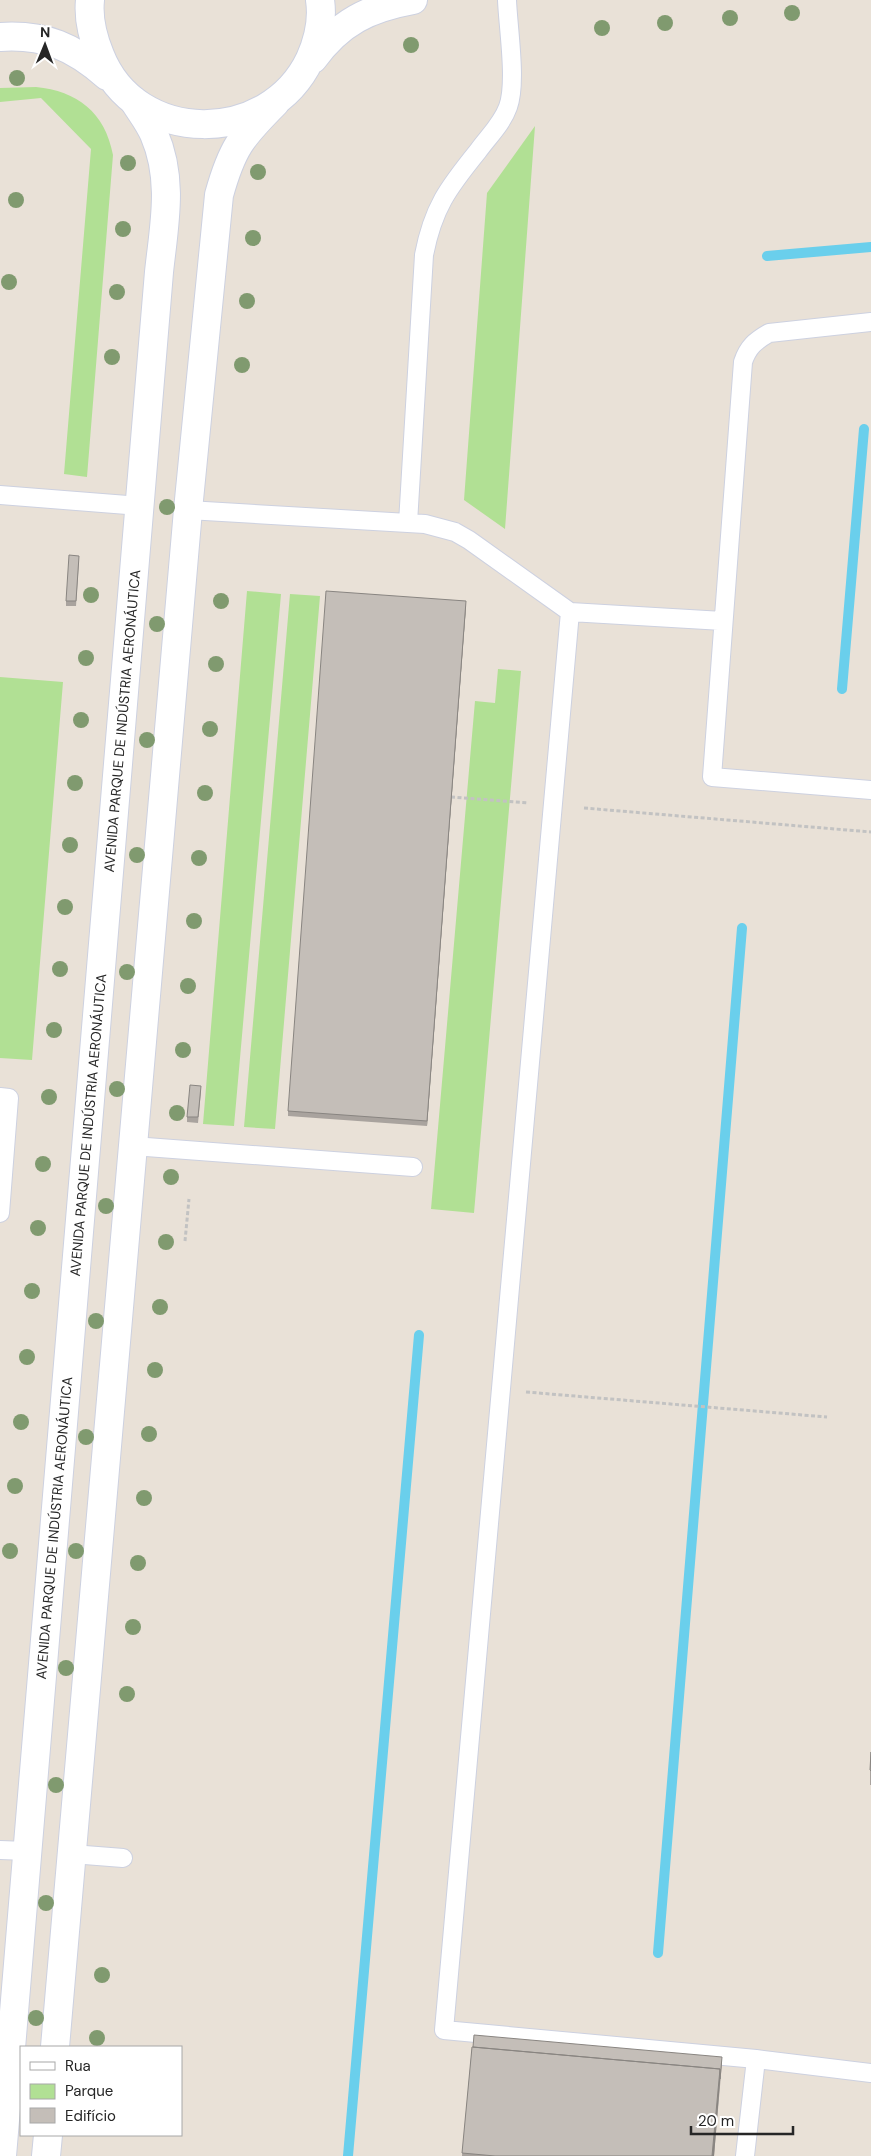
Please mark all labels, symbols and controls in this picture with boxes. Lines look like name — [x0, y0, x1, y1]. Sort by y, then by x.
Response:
north arrow — [20, 20, 70, 70]
text: N — [40, 23, 50, 41]
street label: AVENIDA PARQUE DE INDÚSTRIA AERONÁUTICA — [100, 569, 144, 873]
street label: AVENIDA PARQUE DE INDÚSTRIA AERONÁUTICA — [66, 973, 110, 1277]
street label: AVENIDA PARQUE DE INDÚSTRIA AERONÁUTICA — [32, 1376, 76, 1680]
legend — [20, 2046, 182, 2136]
text: Rua — [65, 2056, 91, 2076]
text: Parque — [65, 2081, 113, 2101]
scale bar — [691, 2104, 794, 2136]
text: Edifício — [65, 2106, 116, 2126]
text: 20 m — [698, 2111, 734, 2131]

